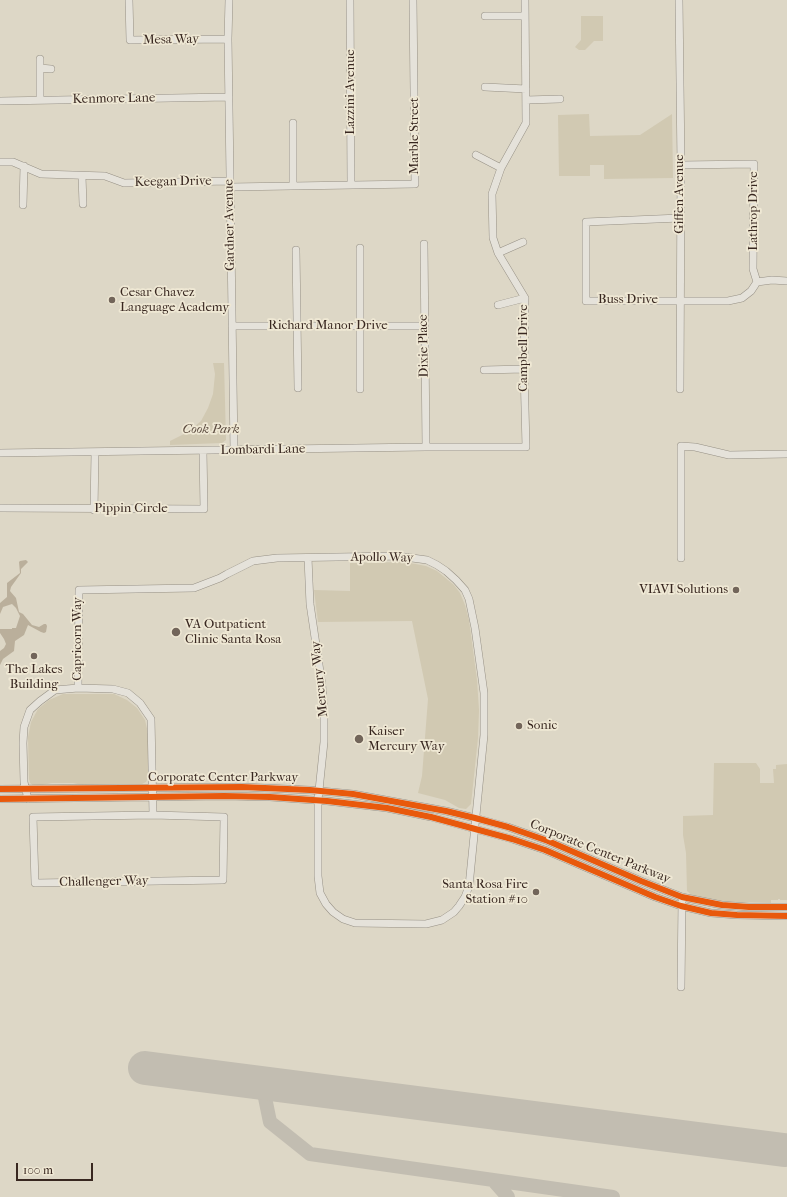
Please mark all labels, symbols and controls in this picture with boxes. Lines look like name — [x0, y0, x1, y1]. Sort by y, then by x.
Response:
street label: Mesa Way — [143, 32, 199, 48]
street label: Lazzini Avenue — [343, 49, 359, 135]
street label: Kenmore Lane — [72, 90, 156, 108]
street label: Marble Street — [407, 97, 423, 175]
street label: Giffen Avenue — [672, 154, 688, 234]
street label: Lathrop Drive — [746, 171, 762, 251]
street label: Keegan Drive — [134, 174, 212, 190]
street label: Gardner Avenue — [221, 179, 239, 271]
place label: Cesar Chavez Language Academy — [120, 285, 229, 316]
street label: Buss Drive — [598, 292, 658, 308]
marker: Cesar Chavez Language Academy — [107, 295, 117, 305]
street label: Campbell Drive — [516, 304, 532, 392]
street label: Dixie Place — [416, 314, 432, 378]
street label: Richard Manor Drive — [268, 318, 388, 334]
park label: Cook Park — [182, 422, 240, 438]
street label: Lombardi Lane — [220, 441, 306, 459]
street label: Pippin Circle — [94, 501, 168, 517]
street label: Apollo Way — [350, 550, 414, 566]
place label: VIAVI Solutions — [639, 582, 728, 598]
marker: VIAVI Solutions — [731, 585, 741, 595]
street label: Capricorn Way — [70, 597, 86, 681]
place label: VA Outpatient Clinic Santa Rosa — [185, 617, 281, 648]
marker: VA Outpatient Clinic Santa Rosa — [170, 626, 182, 638]
street label: Mercury Way — [308, 640, 332, 718]
marker: The Lakes Building — [29, 651, 39, 661]
place label: The Lakes Building — [5, 662, 63, 693]
place label: Sonic — [527, 718, 557, 734]
marker: Sonic — [514, 721, 524, 731]
place label: Kaiser Mercury Way — [368, 724, 445, 755]
marker: Kaiser Mercury Way — [353, 733, 365, 745]
street label: Corporate Center Parkway — [148, 770, 298, 786]
street label: Corporate Center Parkway — [527, 817, 673, 887]
street label: Challenger Way — [59, 873, 149, 891]
place label: Santa Rosa Fire Station #10 — [442, 877, 528, 908]
marker: Santa Rosa Fire Station #10 — [531, 887, 541, 897]
scale bar — [18, 1155, 95, 1181]
text: 100 m — [23, 1163, 53, 1177]

